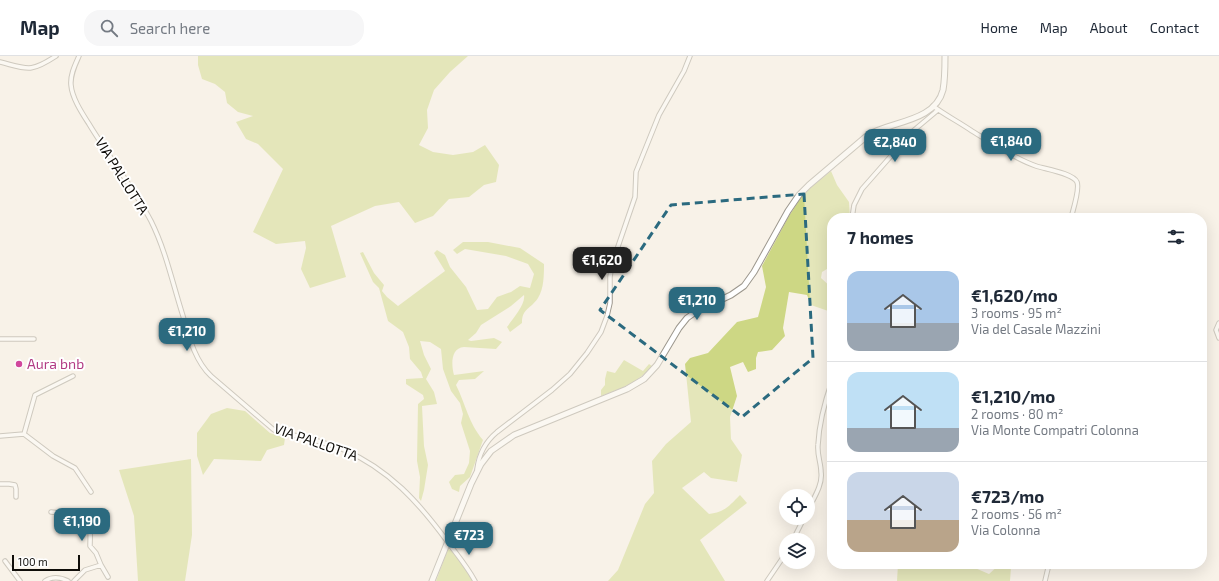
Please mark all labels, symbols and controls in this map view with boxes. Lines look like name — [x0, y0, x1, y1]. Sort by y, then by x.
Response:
search box — [84, 10, 364, 46]
text: Map — [20, 16, 60, 39]
icon: search — [98, 17, 120, 39]
text: Search here — [130, 19, 210, 37]
text: Home — [981, 19, 1018, 36]
text: Map — [1040, 19, 1068, 36]
text: About — [1090, 19, 1128, 36]
text: Contact — [1150, 19, 1199, 36]
pin: €1,840 — [978, 128, 1044, 162]
pin: €2,840 — [862, 129, 928, 163]
text: €1,840 — [990, 133, 1032, 149]
street label: VIA PALLOTTA — [92, 134, 153, 218]
text: €2,840 — [873, 134, 917, 150]
icon: filters — [1165, 226, 1187, 248]
text: 7 homes — [847, 227, 914, 247]
pin: €1,620 — [569, 247, 635, 281]
text: €1,620 — [582, 252, 622, 268]
text: €1,620/mo — [971, 285, 1058, 305]
pin: €1,210 — [664, 287, 730, 321]
icon: home — [879, 287, 927, 335]
text: €1,210 — [678, 292, 716, 308]
text: 3 rooms · 95 m² — [971, 305, 1062, 321]
pin: €1,210 — [154, 318, 220, 352]
text: Via del Casale Mazzini — [971, 321, 1101, 337]
text: €1,210 — [168, 323, 206, 339]
place label: Aura bnb — [27, 355, 84, 372]
marker: Aura bnb — [14, 359, 24, 369]
text: €1,210/mo — [971, 386, 1055, 406]
icon: home — [879, 388, 927, 436]
text: 2 rooms · 80 m² — [971, 406, 1063, 422]
street label: VIA PALLOTTA — [272, 419, 361, 464]
text: Via Monte Compatri Colonna — [971, 422, 1139, 438]
text: €723/mo — [971, 486, 1044, 506]
icon: home — [879, 488, 927, 536]
map controls — [779, 489, 815, 569]
button: locate — [779, 489, 815, 525]
text: 2 rooms · 56 m² — [971, 506, 1062, 522]
pin: €1,190 — [49, 508, 115, 542]
text: €1,190 — [63, 513, 101, 529]
pin: €723 — [445, 522, 493, 556]
text: Via Colonna — [971, 522, 1040, 538]
text: €723 — [454, 527, 484, 543]
button: layers — [779, 533, 815, 569]
scale bar — [12, 553, 80, 572]
text: 100 m — [18, 555, 48, 568]

